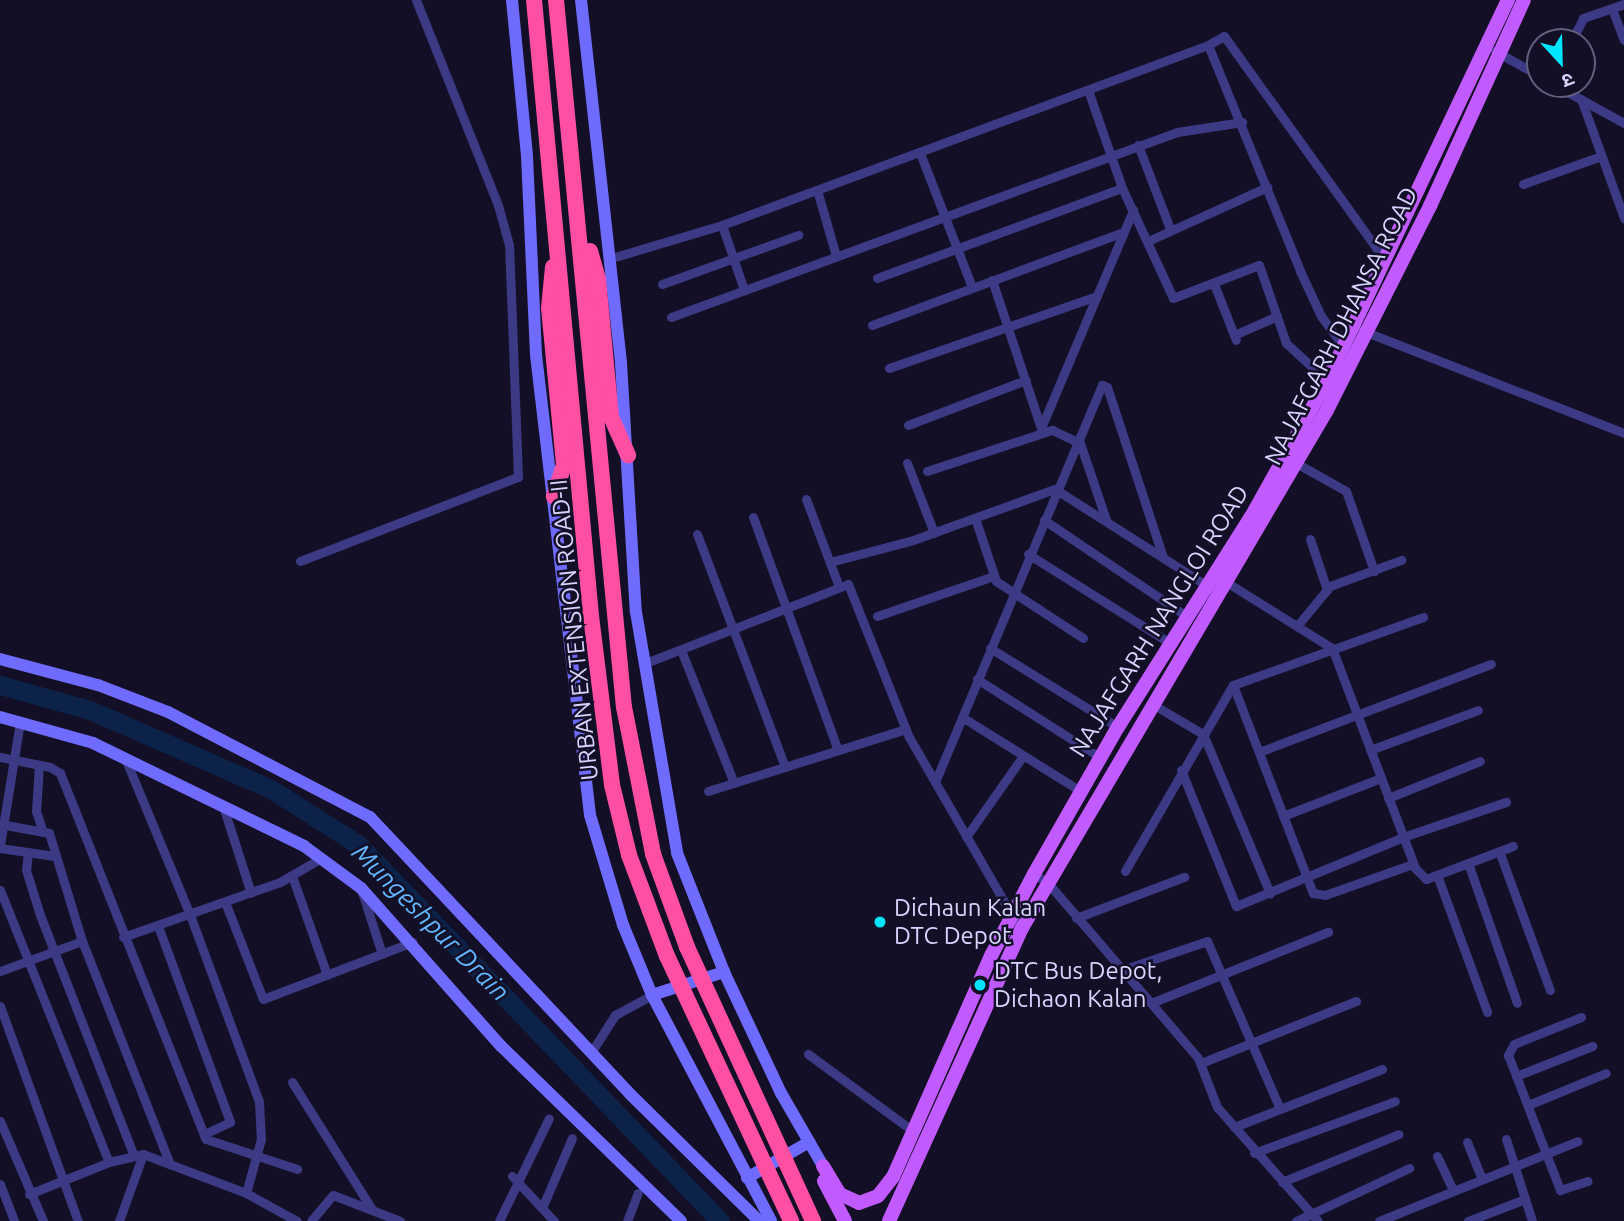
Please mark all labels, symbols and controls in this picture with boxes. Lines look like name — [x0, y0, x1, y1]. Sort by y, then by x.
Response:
north arrow — [1526, 28, 1596, 98]
text: उ — [1559, 68, 1577, 93]
street label: NAJAFGARH DHANSA ROAD — [1258, 182, 1424, 470]
street label: URBAN EXTENSION ROAD-II — [544, 478, 604, 782]
street label: NAJAFGARH NANGLOI ROAD — [1063, 480, 1255, 762]
water label: Mungeshpur Drain — [346, 837, 516, 1007]
place label: Dichaun Kalan DTC Depot — [894, 894, 1046, 950]
marker: Dichaun Kalan DTC Depot — [872, 914, 888, 930]
place label: DTC Bus Depot, Dichaon Kalan — [994, 957, 1162, 1013]
marker: DTC Bus Depot, Dichaon Kalan — [972, 977, 988, 993]

